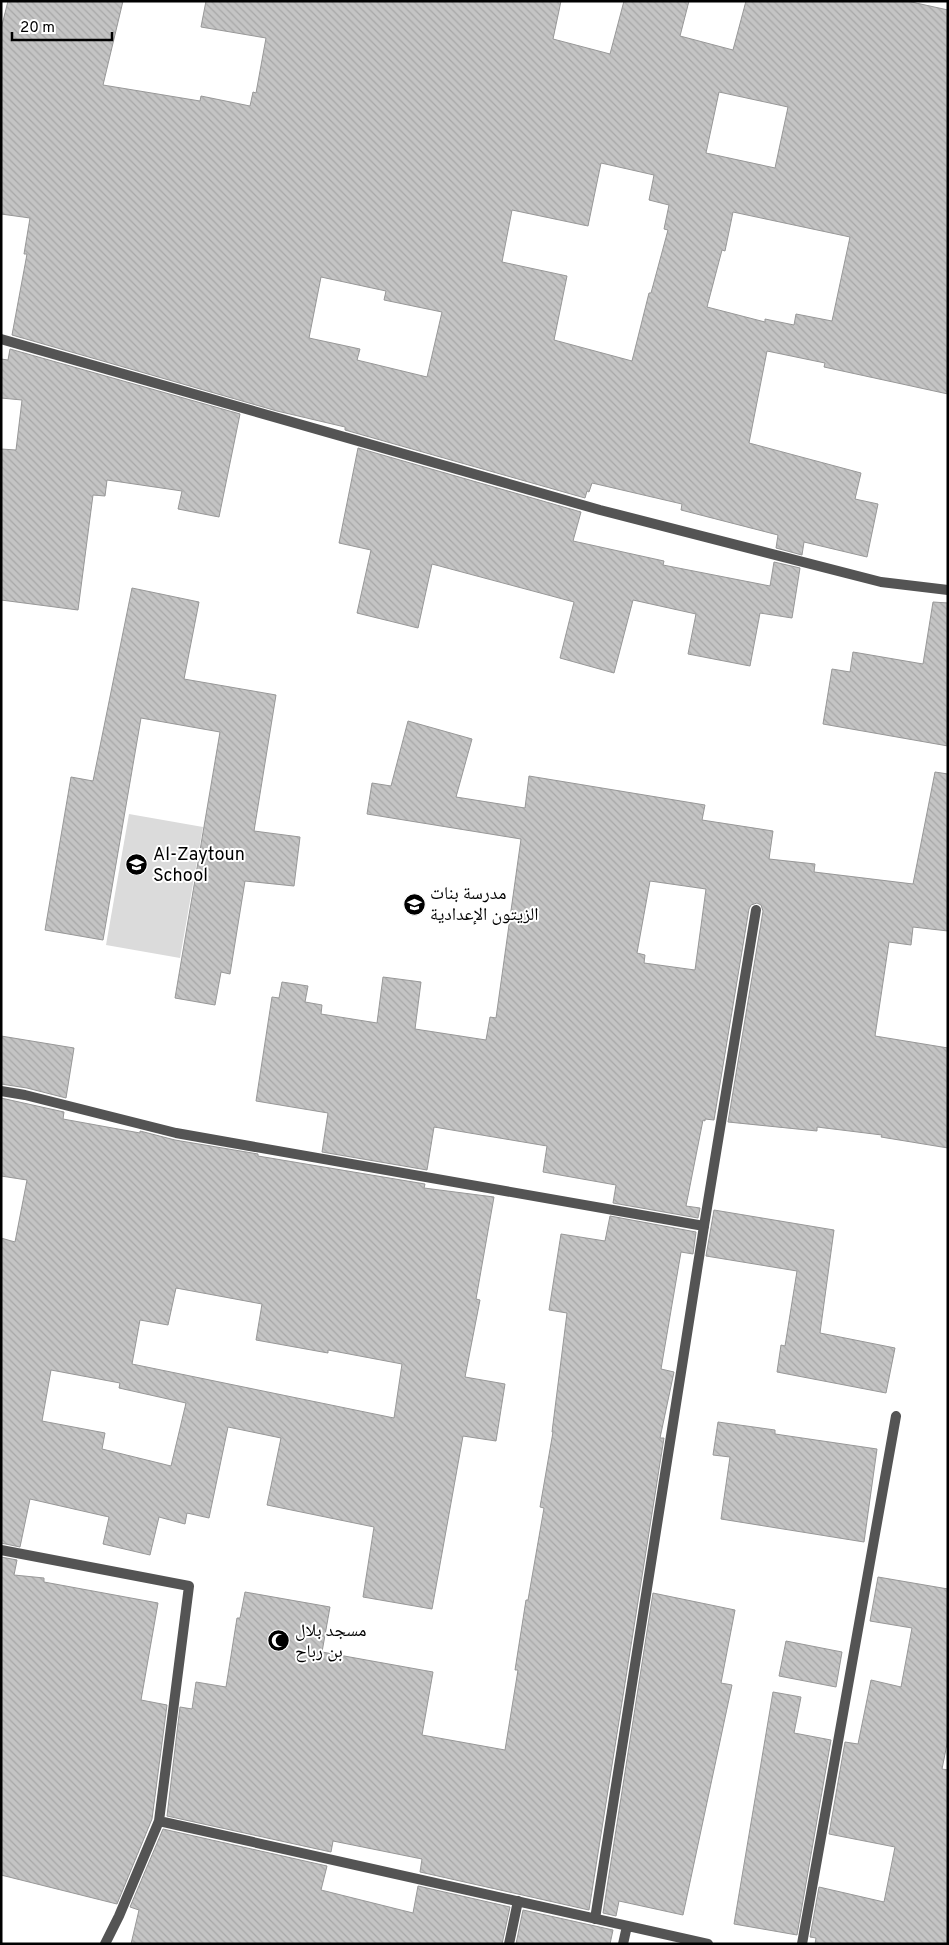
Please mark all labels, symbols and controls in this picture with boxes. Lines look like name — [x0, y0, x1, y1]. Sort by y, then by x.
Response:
scale bar — [12, 10, 112, 42]
text: 20 m — [20, 19, 55, 38]
place label: Al-Zaytoun School — [153, 844, 245, 888]
school or university icon: Al-Zaytoun School — [125, 853, 149, 877]
place label: مدرسة بنات الزيتون الإعدادية — [430, 883, 539, 927]
school or university icon: مدرسة بنات الزيتون الإعدادية — [402, 892, 426, 916]
place label: مسجد بلال بن رباح — [295, 1620, 367, 1664]
mosque icon: مسجد بلال بن رباح — [267, 1629, 291, 1653]

